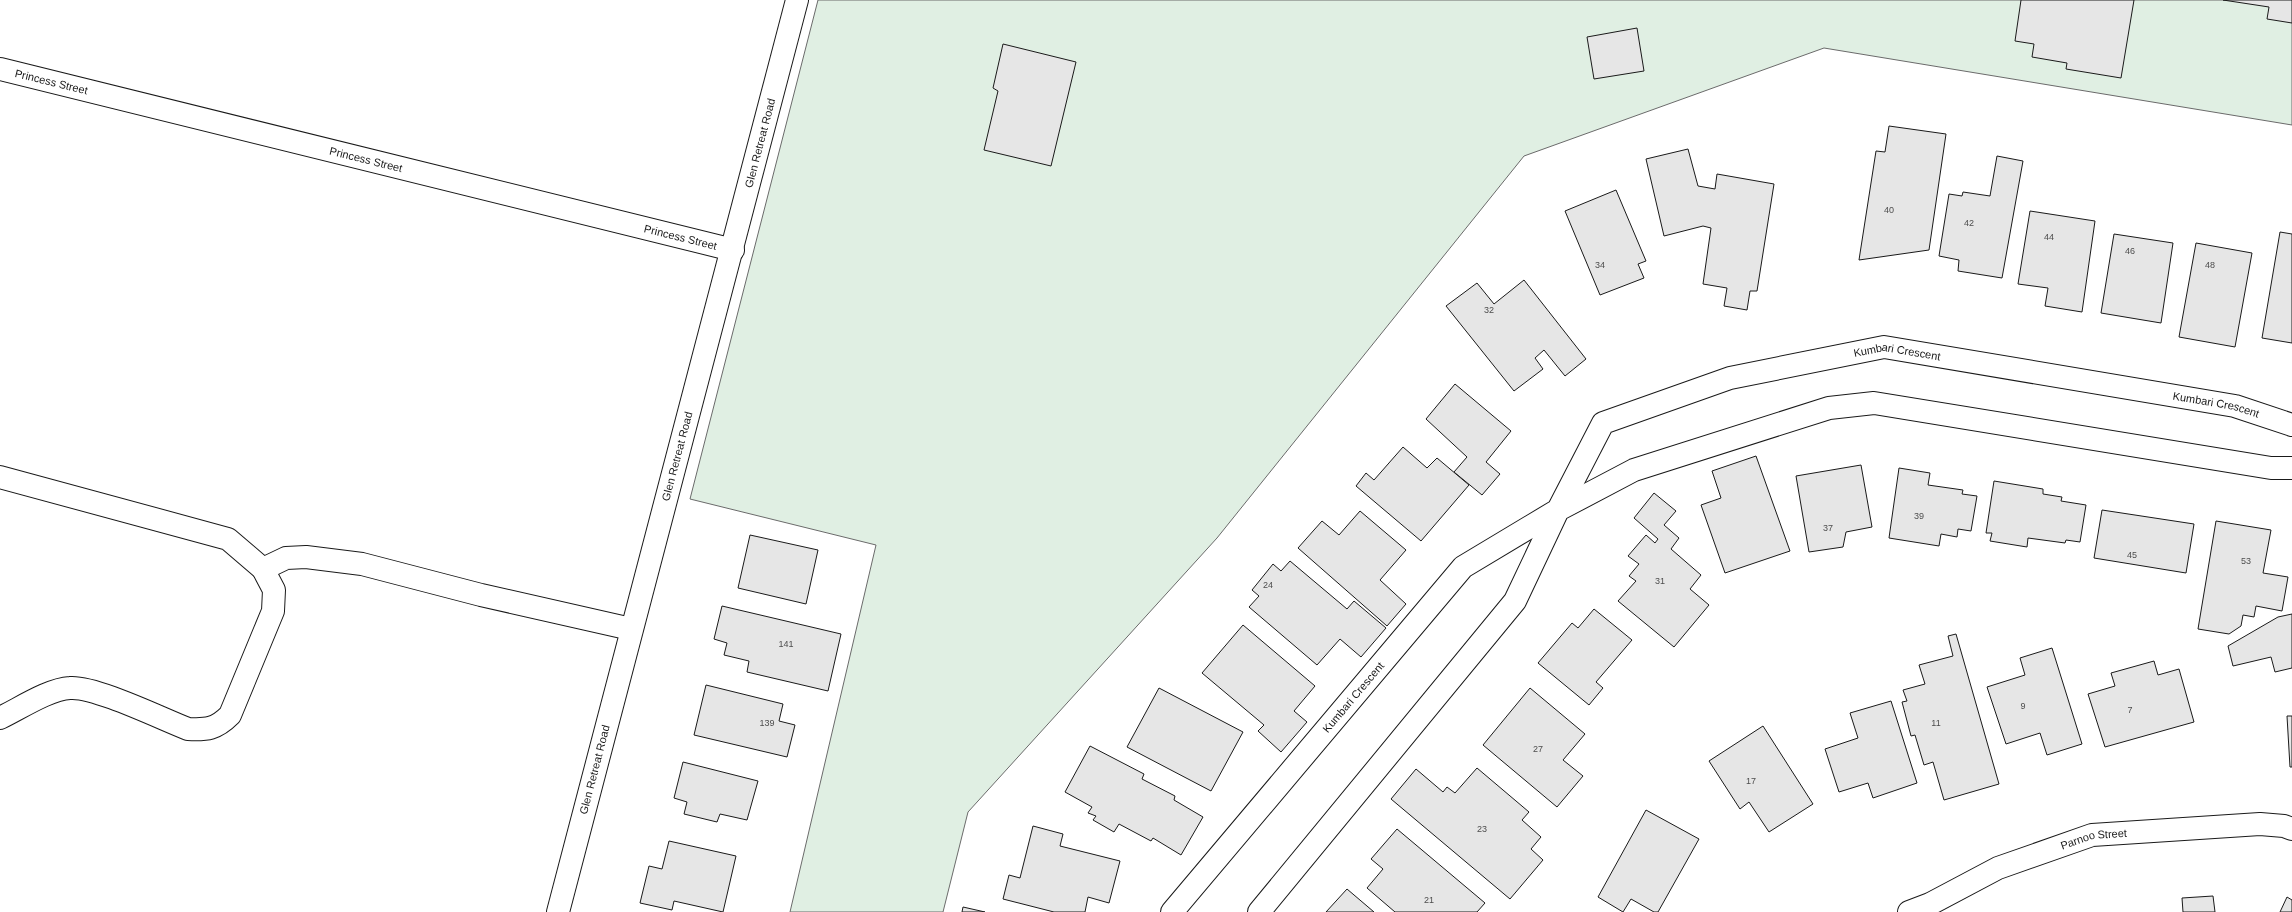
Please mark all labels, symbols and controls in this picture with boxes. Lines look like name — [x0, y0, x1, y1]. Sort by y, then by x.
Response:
street label: Princess Street — [14, 67, 89, 96]
street label: Glen Retreat Road — [742, 97, 777, 189]
street label: Princess Street — [328, 145, 404, 174]
house number: 40 — [1884, 205, 1894, 215]
house number: 42 — [1964, 218, 1974, 228]
street label: Princess Street — [643, 222, 718, 252]
house number: 44 — [2044, 232, 2054, 242]
house number: 46 — [2125, 246, 2135, 256]
house number: 34 — [1595, 260, 1605, 270]
house number: 48 — [2205, 260, 2215, 270]
house number: 32 — [1484, 305, 1494, 315]
street label: Kumbari Crescent — [1852, 341, 1941, 362]
street label: Kumbari Crescent — [2172, 390, 2261, 420]
street label: Glen Retreat Road — [659, 410, 695, 502]
house number: 39 — [1914, 511, 1924, 521]
house number: 37 — [1823, 523, 1833, 533]
house number: 45 — [2127, 550, 2137, 560]
house number: 53 — [2241, 556, 2251, 566]
house number: 31 — [1655, 576, 1665, 586]
house number: 24 — [1263, 580, 1273, 590]
house number: 141 — [778, 639, 794, 649]
street label: Kumbari Crescent — [1320, 660, 1386, 735]
house number: 9 — [2020, 701, 2026, 711]
house number: 7 — [2127, 705, 2133, 715]
house number: 139 — [759, 718, 775, 728]
house number: 11 — [1931, 718, 1941, 728]
street label: Glen Retreat Road — [577, 724, 612, 816]
house number: 27 — [1533, 744, 1543, 754]
house number: 17 — [1746, 776, 1756, 786]
house number: 23 — [1477, 824, 1487, 834]
street label: Parnoo Street — [2059, 827, 2127, 852]
house number: 21 — [1424, 895, 1434, 905]

